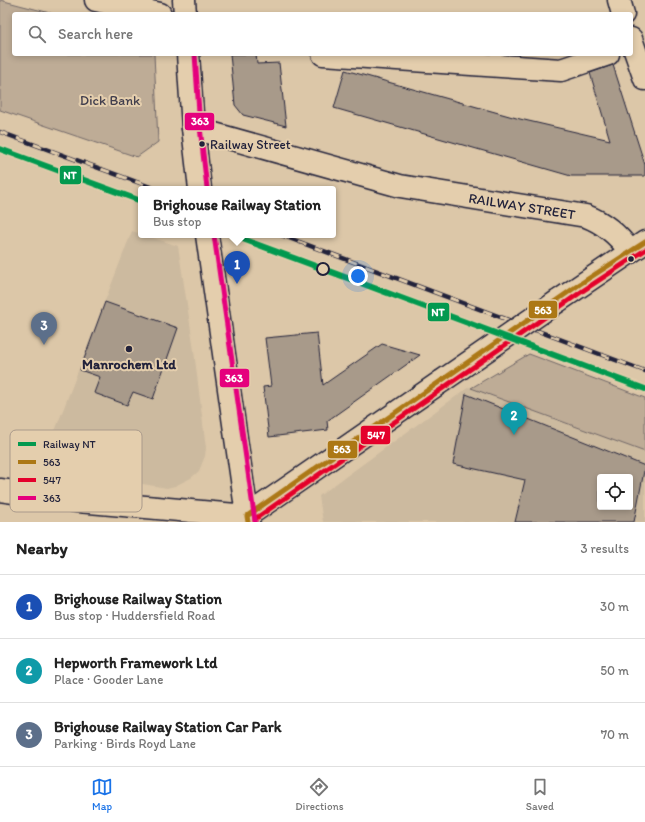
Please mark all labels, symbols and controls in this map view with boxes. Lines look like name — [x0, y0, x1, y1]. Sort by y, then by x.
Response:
search box — [12, 12, 633, 56]
icon: search — [26, 23, 48, 45]
text: Search here — [58, 25, 133, 43]
park label: Dick Bank — [80, 92, 141, 109]
line badge: 363 — [184, 112, 215, 131]
text: 363 — [191, 115, 209, 128]
place label: Railway Street — [210, 137, 291, 152]
marker: Railway Street — [197, 139, 207, 149]
line badge: NT — [59, 165, 82, 185]
text: NT — [63, 169, 78, 182]
popup — [138, 186, 336, 238]
street label: RAILWAY STREET — [467, 190, 577, 223]
text: Brighouse Railway Station — [153, 196, 321, 214]
text: Bus stop — [153, 214, 201, 229]
pin: 1 — [224, 251, 250, 284]
unlabelled marker — [626, 254, 636, 264]
unlabelled marker — [316, 262, 330, 276]
your location — [348, 266, 368, 286]
line badge: 563 — [528, 300, 558, 319]
line badge: NT — [427, 302, 450, 322]
text: 563 — [534, 304, 552, 317]
text: NT — [431, 306, 446, 319]
pin: 3 — [31, 312, 57, 345]
marker: Manrochem Ltd — [124, 344, 134, 354]
place label: Manrochem Ltd — [82, 356, 176, 373]
line badge: 363 — [219, 368, 250, 388]
text: 363 — [225, 372, 243, 385]
pin: 2 — [501, 402, 527, 435]
line badge: 547 — [360, 425, 391, 445]
text: 547 — [367, 429, 385, 442]
legend — [10, 430, 142, 512]
text: Railway NT — [43, 438, 97, 451]
line badge: 563 — [327, 440, 358, 459]
text: 563 — [333, 443, 351, 456]
text: 563 — [43, 456, 61, 469]
text: 547 — [43, 474, 61, 487]
map controls — [597, 474, 633, 510]
button: locate — [597, 474, 633, 510]
text: 363 — [43, 492, 61, 505]
text: Nearby — [16, 538, 68, 558]
text: 3 results — [580, 541, 629, 556]
text: Brighouse Railway Station — [54, 590, 222, 608]
text: 1 — [26, 599, 32, 614]
text: 30 m — [600, 599, 629, 614]
text: Bus stop · Huddersfield Road — [54, 608, 215, 623]
text: Hepworth Framework Ltd — [54, 654, 217, 672]
text: 2 — [26, 663, 32, 678]
text: 50 m — [600, 663, 629, 678]
text: Place · Gooder Lane — [54, 672, 163, 687]
text: Brighouse Railway Station Car Park — [54, 718, 282, 736]
text: 3 — [25, 727, 33, 742]
text: 70 m — [601, 727, 629, 742]
text: Parking · Birds Royd Lane — [54, 736, 196, 751]
tab: Map — [91, 776, 113, 813]
tab: Directions — [295, 776, 344, 813]
tab: Saved — [526, 776, 554, 813]

